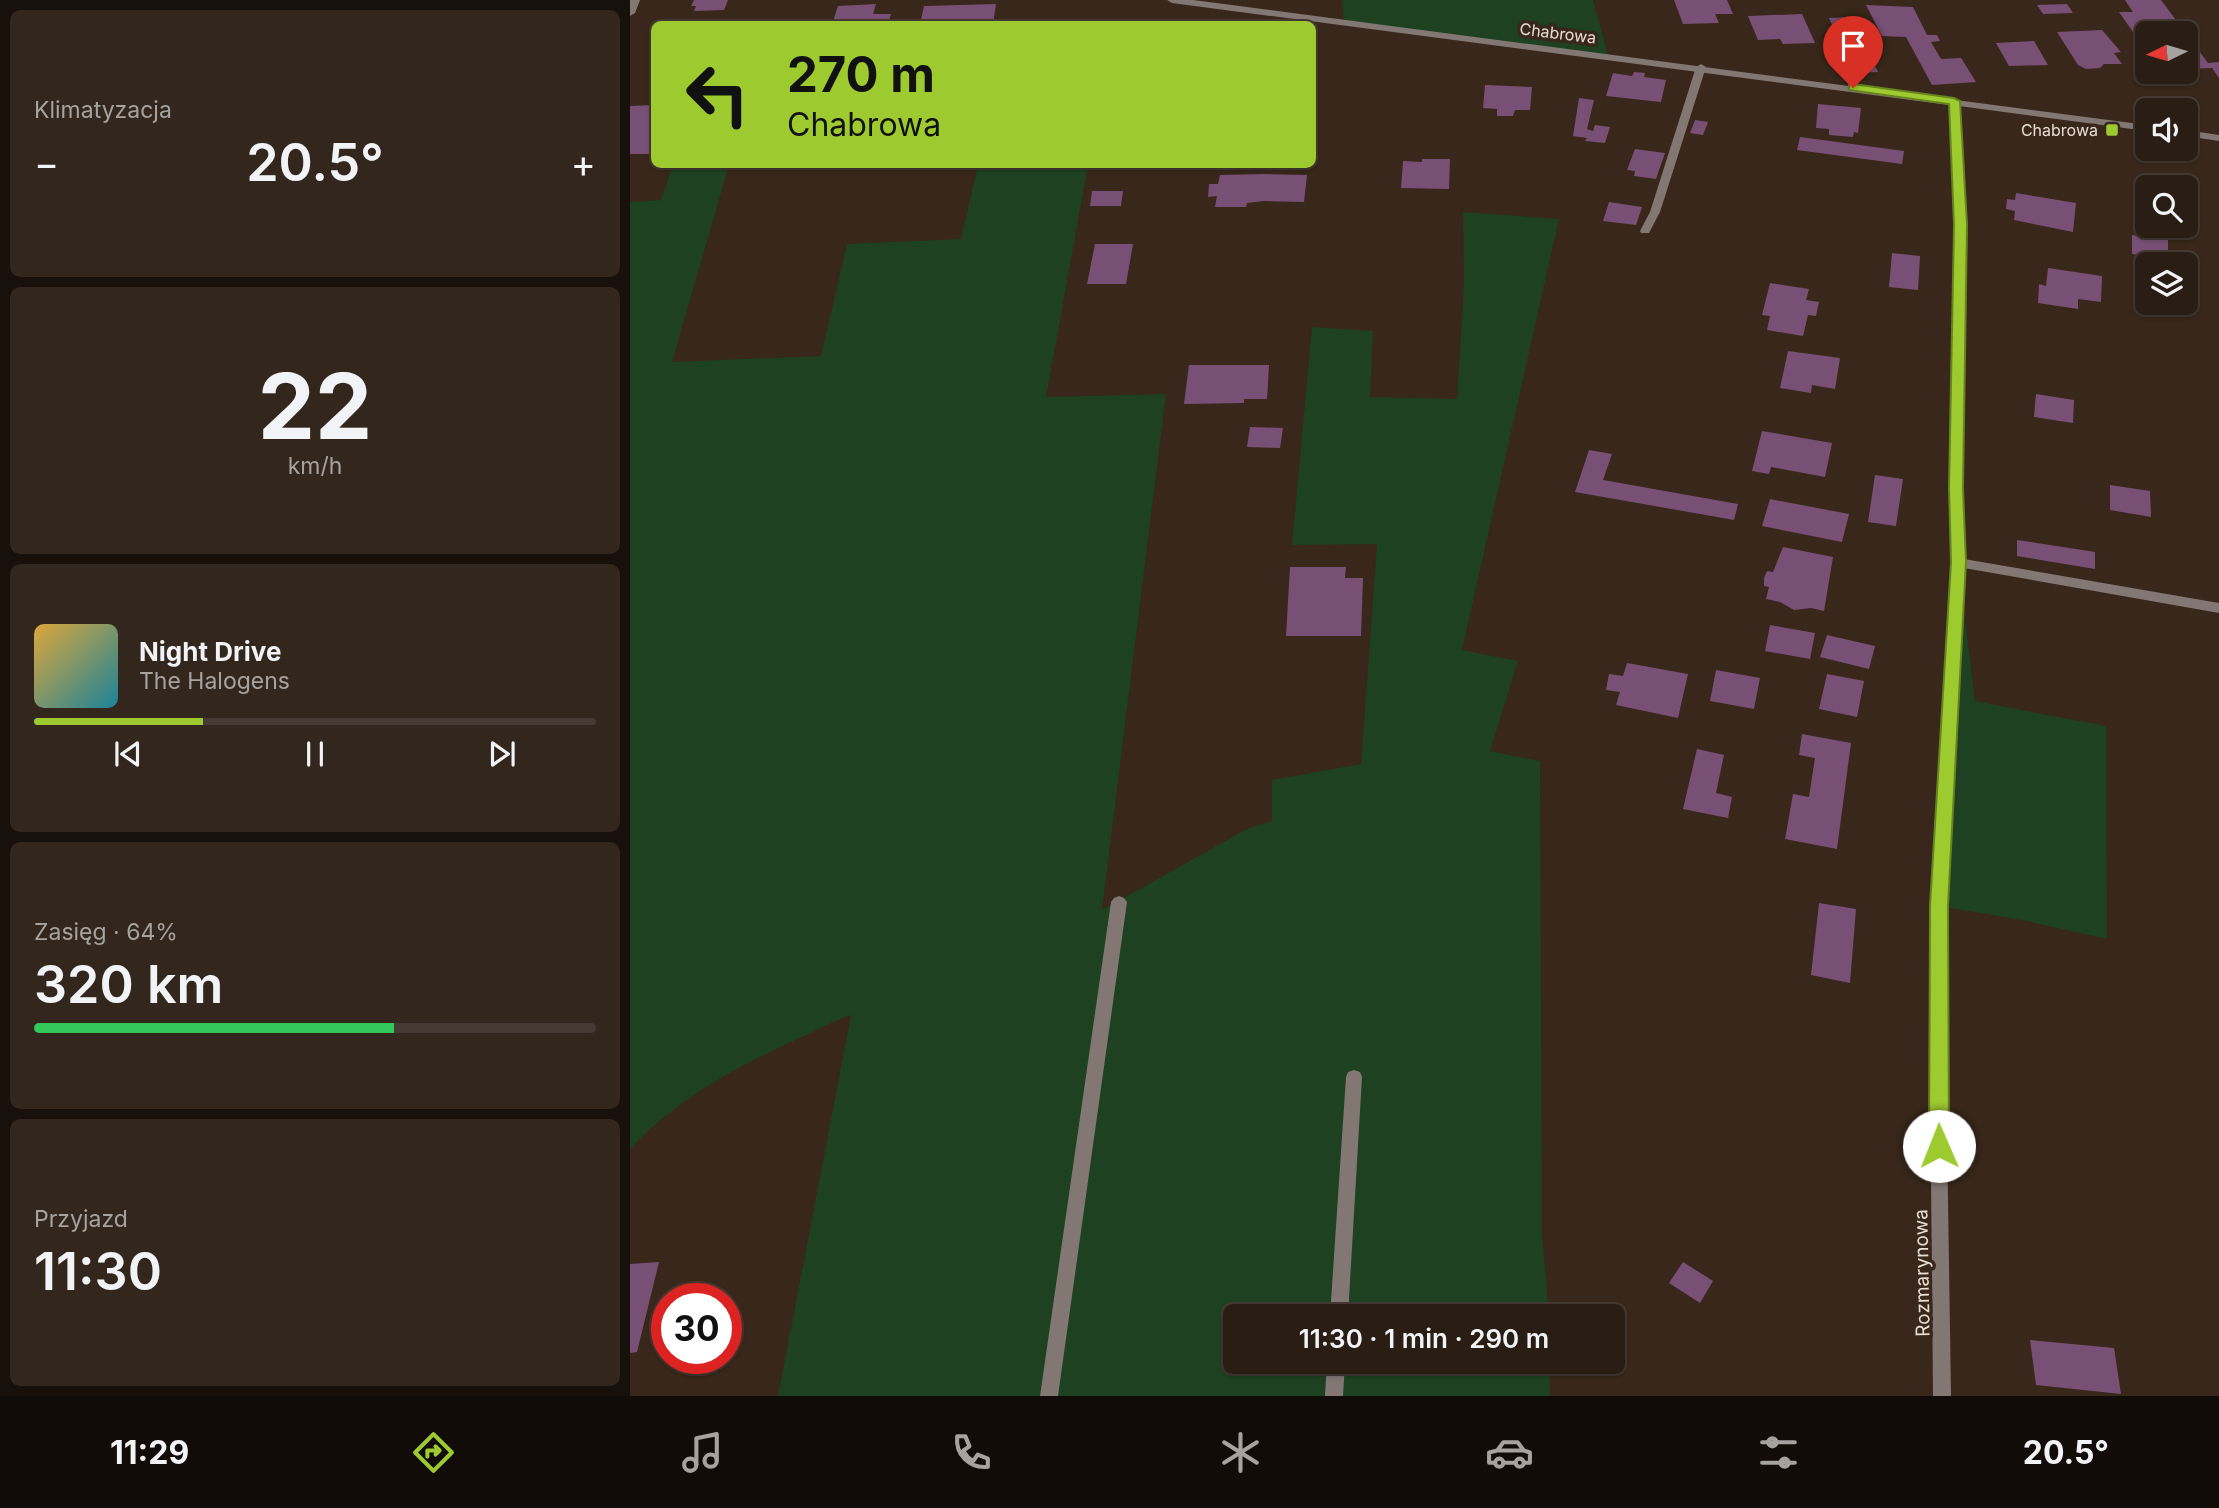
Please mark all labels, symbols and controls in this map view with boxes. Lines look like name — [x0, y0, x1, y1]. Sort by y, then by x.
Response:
pin — [1823, 16, 1883, 88]
street label: Chabrowa — [1519, 18, 1597, 48]
north arrow — [2135, 21, 2198, 84]
map controls — [2135, 21, 2198, 315]
icon: arrive — [1834, 27, 1872, 65]
text: 270 m — [787, 45, 935, 104]
icon: left — [672, 49, 763, 140]
text: Klimatyzacja — [34, 96, 172, 124]
button: sound — [2135, 98, 2198, 161]
text: Chabrowa — [787, 105, 941, 144]
place label: Chabrowa — [2021, 120, 2098, 140]
marker: Chabrowa — [2104, 122, 2120, 138]
text: 20.5° — [246, 131, 384, 194]
text: − — [34, 140, 59, 186]
text: + — [571, 140, 596, 186]
button: search — [2135, 175, 2198, 238]
button: layers — [2135, 252, 2198, 315]
text: 22 — [258, 351, 372, 461]
text: km/h — [288, 452, 342, 480]
text: Night Drive — [139, 636, 281, 667]
text: The Halogens — [139, 667, 290, 695]
icon: previous — [109, 735, 147, 773]
icon: pause — [296, 735, 334, 773]
icon: next — [483, 735, 521, 773]
text: Zasięg · 64% — [34, 918, 178, 946]
text: 320 km — [34, 953, 223, 1016]
position arrow — [1902, 1109, 1976, 1183]
text: Przyjazd — [34, 1205, 128, 1233]
street label: Rozmarynowa — [1909, 1209, 1935, 1337]
text: 11:30 — [34, 1240, 162, 1303]
speed limit sign: 30 — [651, 1283, 742, 1374]
text: 11:30 · 1 min · 290 m — [1299, 1323, 1549, 1354]
icon: directions — [409, 1428, 458, 1477]
icon: music — [678, 1428, 727, 1477]
icon: phone — [947, 1428, 996, 1477]
icon: climate — [1216, 1428, 1265, 1477]
icon: car — [1485, 1428, 1534, 1477]
icon: filters — [1754, 1428, 1803, 1477]
text: 11:29 — [110, 1433, 189, 1472]
text: 20.5° — [2023, 1433, 2109, 1472]

